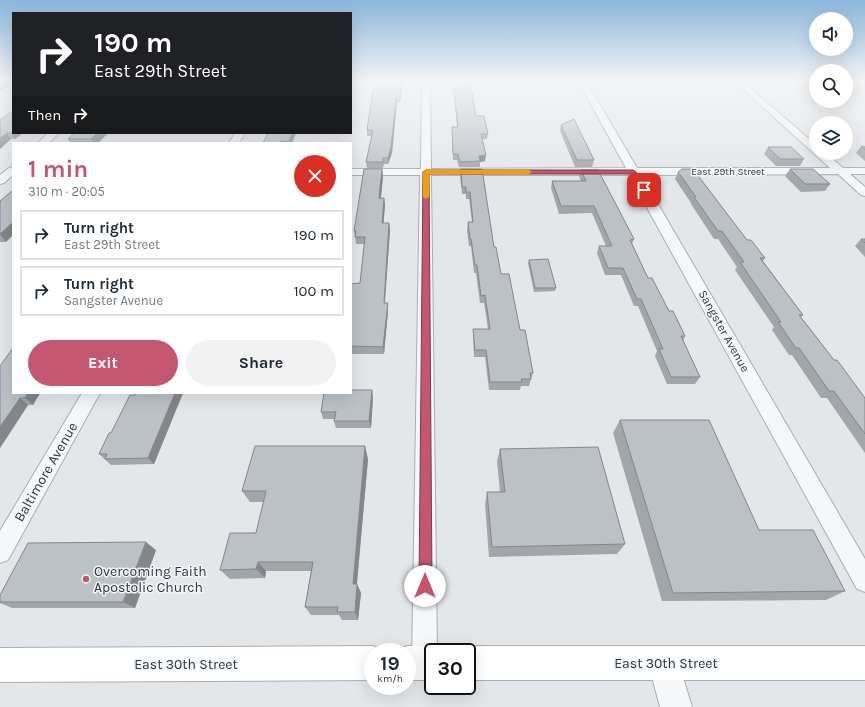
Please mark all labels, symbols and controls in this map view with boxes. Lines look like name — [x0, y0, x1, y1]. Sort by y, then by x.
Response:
map controls — [809, 12, 853, 160]
button: sound — [809, 12, 853, 56]
text: 190 m — [94, 26, 172, 59]
icon: right — [28, 28, 80, 80]
text: East 29th Street — [94, 60, 227, 82]
button: search — [809, 64, 853, 108]
icon: right — [69, 104, 91, 126]
text: Then — [28, 106, 61, 124]
button: layers — [809, 116, 853, 160]
text: 1 min — [28, 155, 88, 183]
button: close — [294, 155, 336, 197]
street label: East 29th Street — [691, 166, 765, 178]
pin — [627, 173, 661, 207]
icon: arrive — [633, 179, 655, 201]
text: 310 m · 20:05 — [28, 184, 105, 199]
text: Turn right — [64, 219, 134, 237]
icon: right — [30, 224, 52, 246]
text: 190 m — [294, 226, 334, 244]
text: East 29th Street — [64, 237, 160, 252]
text: Turn right — [64, 275, 134, 293]
icon: right — [30, 280, 52, 302]
text: 100 m — [294, 282, 334, 300]
street label: Sangster Avenue — [696, 288, 752, 374]
text: Sangster Avenue — [64, 293, 163, 308]
button: Exit — [28, 340, 178, 386]
button: Share — [186, 340, 336, 386]
street label: Baltimore Avenue — [11, 419, 81, 525]
place label: Overcoming Faith Apostolic Church — [94, 563, 207, 596]
position arrow — [404, 565, 446, 607]
marker: Overcoming Faith Apostolic Church — [81, 574, 91, 584]
speed limit sign: 30 — [424, 643, 476, 695]
text: 19 — [380, 652, 400, 675]
street label: East 30th Street — [614, 655, 718, 672]
street label: East 30th Street — [134, 656, 238, 673]
text: km/h — [377, 673, 403, 685]

